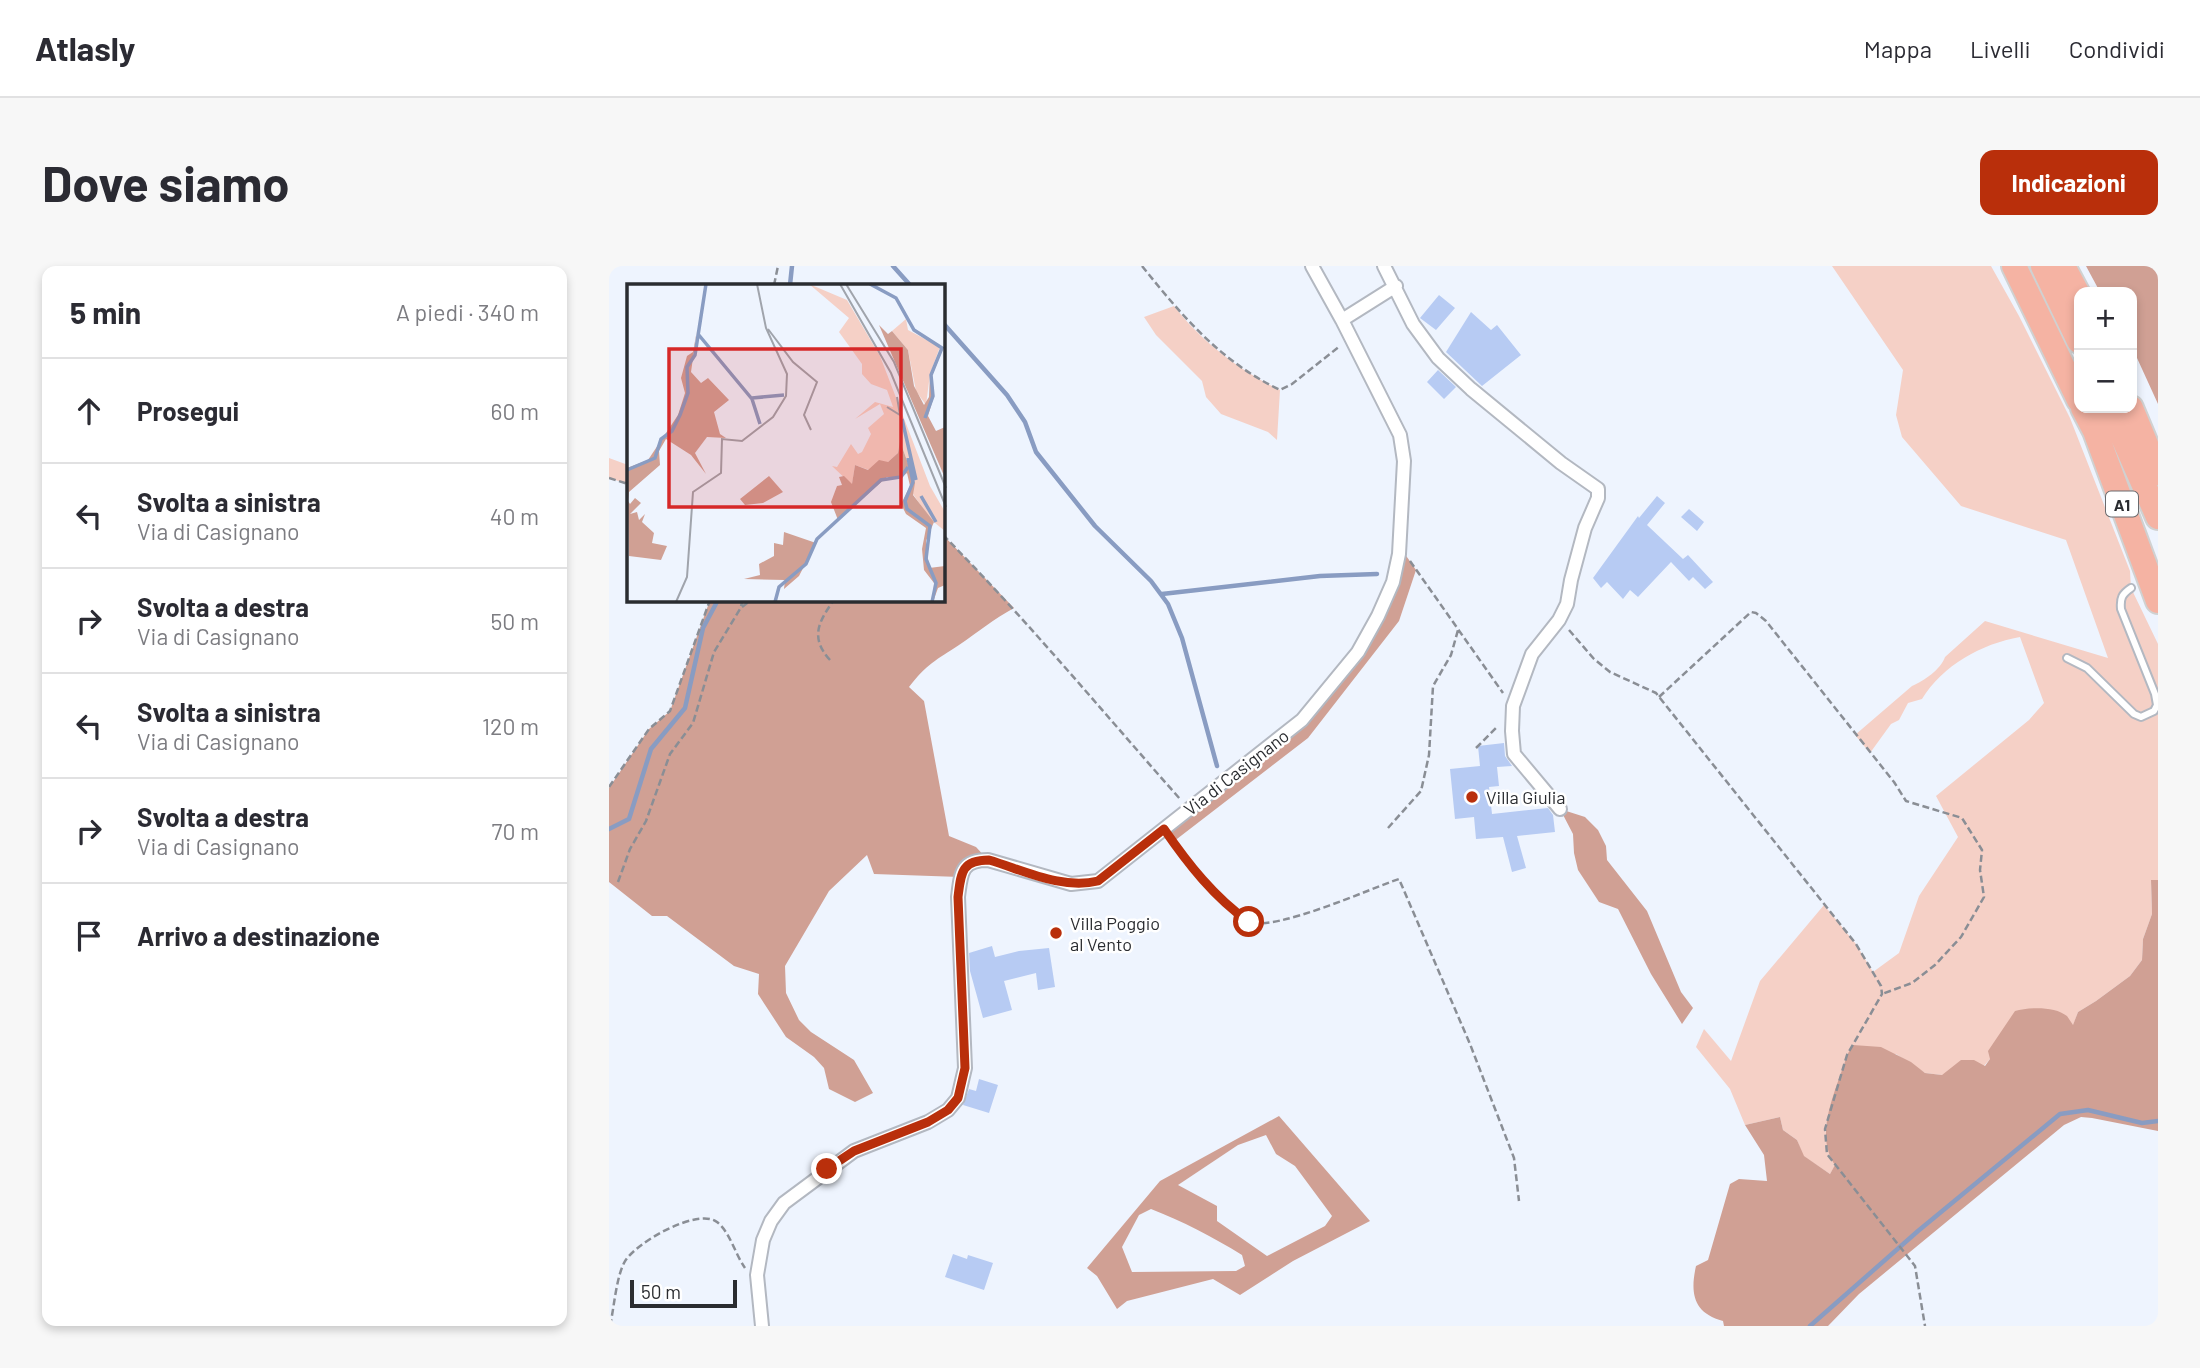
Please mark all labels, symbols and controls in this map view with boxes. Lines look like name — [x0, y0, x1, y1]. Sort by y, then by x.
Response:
text: Atlasly — [35, 28, 135, 68]
text: Mappa — [1864, 34, 1932, 63]
text: Livelli — [1970, 34, 2031, 63]
text: Condividi — [2069, 34, 2165, 63]
button: Indicazioni — [1980, 150, 2158, 215]
text: Dove siamo — [42, 153, 290, 212]
inset map — [627, 284, 945, 602]
map controls — [2074, 287, 2137, 413]
button: + — [2074, 287, 2137, 350]
text: 5 min — [70, 294, 141, 330]
text: A piedi · 340 m — [396, 298, 539, 326]
button: − — [2074, 350, 2137, 413]
icon: ahead — [70, 392, 108, 430]
text: Prosegui — [137, 395, 239, 426]
text: 60 m — [491, 397, 539, 425]
text: Svolta a sinistra — [137, 486, 321, 517]
road number: A1 — [2106, 492, 2138, 516]
icon: left — [70, 497, 108, 535]
text: 40 m — [490, 502, 539, 530]
text: Via di Casignano — [137, 517, 300, 545]
text: Svolta a destra — [137, 591, 309, 622]
icon: right — [70, 602, 108, 640]
text: 50 m — [491, 607, 539, 635]
text: Via di Casignano — [137, 622, 300, 650]
text: Svolta a sinistra — [137, 696, 321, 727]
icon: left — [70, 707, 108, 745]
text: 120 m — [482, 712, 539, 740]
street label: Via di Casignano — [1179, 724, 1293, 820]
text: Via di Casignano — [137, 727, 300, 755]
place label: Villa Giulia — [1486, 786, 1565, 808]
marker: Villa Giulia — [1464, 789, 1480, 805]
text: Svolta a destra — [137, 801, 309, 832]
icon: right — [70, 812, 108, 850]
text: 70 m — [492, 817, 539, 845]
text: Via di Casignano — [137, 832, 300, 860]
route start — [1233, 906, 1264, 937]
place label: Villa Poggio al Vento — [1070, 912, 1160, 955]
icon: arrive — [70, 917, 108, 955]
text: Arrivo a destinazione — [137, 920, 380, 951]
marker: Villa Poggio al Vento — [1048, 925, 1064, 941]
route end — [811, 1153, 842, 1184]
scale bar — [630, 1277, 737, 1309]
text: 50 m — [641, 1280, 681, 1303]

